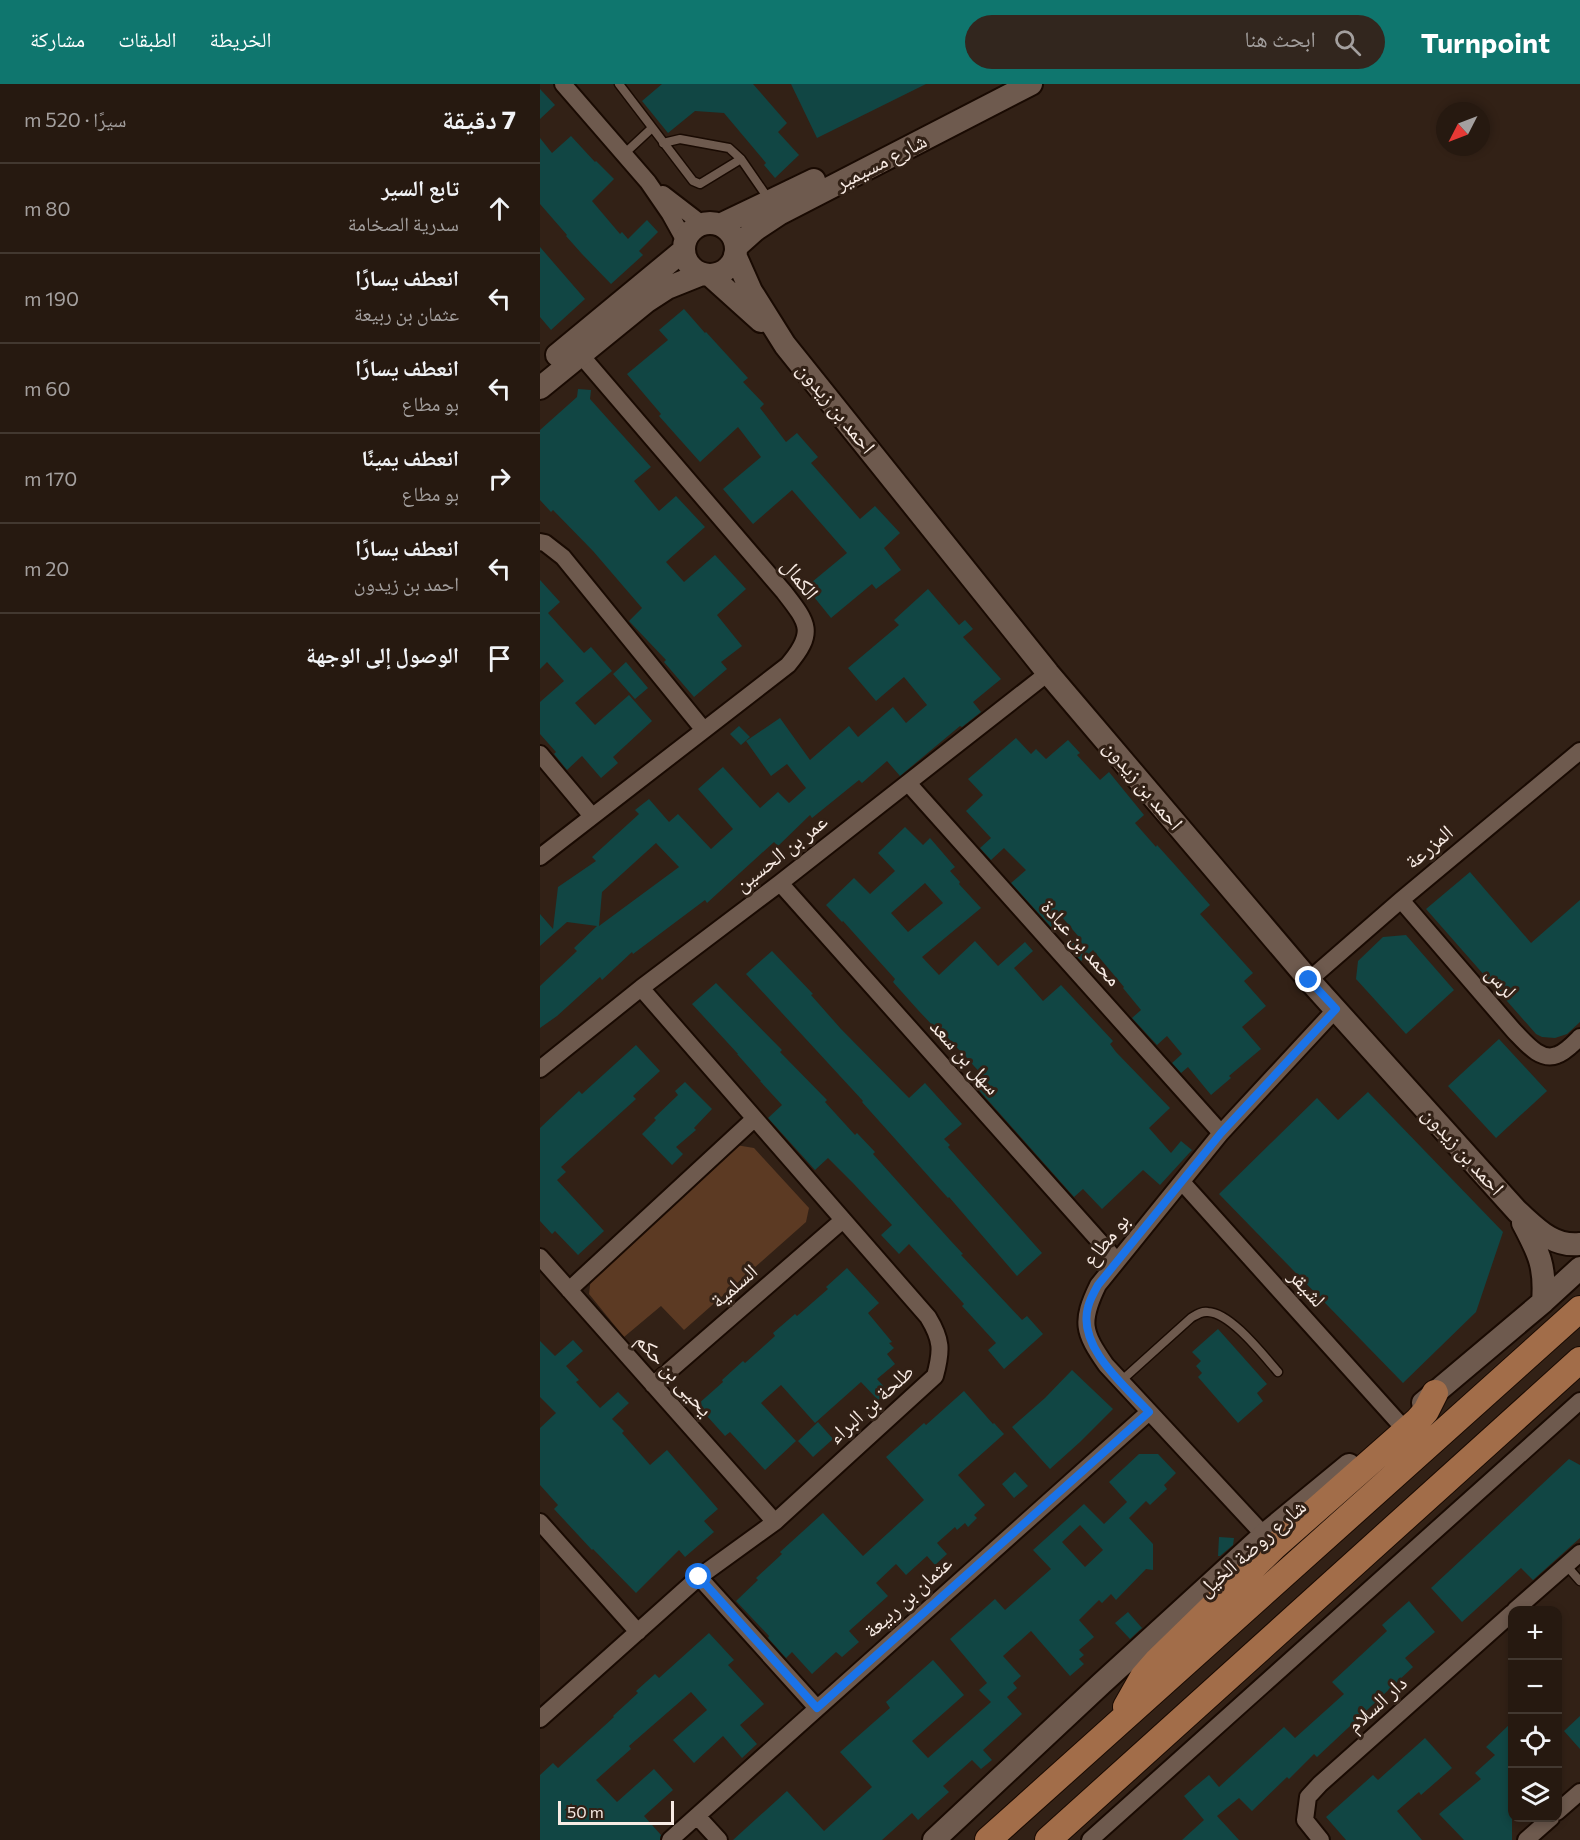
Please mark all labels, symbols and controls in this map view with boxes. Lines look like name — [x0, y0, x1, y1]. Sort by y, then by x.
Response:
search box — [965, 15, 1385, 69]
text: ابحث هنا — [1245, 25, 1316, 52]
text: Turnpoint — [1421, 25, 1550, 59]
text: مشاركة — [30, 26, 85, 51]
text: الطبقات — [118, 26, 177, 51]
text: الخريطة — [210, 26, 271, 51]
icon: search — [1331, 26, 1364, 59]
north arrow — [1436, 102, 1490, 156]
text: 7 دقيقة — [442, 103, 516, 134]
text: سيرًا · 520 m — [24, 107, 126, 131]
street label: شارع مسيمير — [829, 127, 931, 197]
text: تابع السير — [381, 174, 459, 201]
icon: ahead — [483, 192, 516, 225]
text: 80 m — [24, 196, 71, 220]
text: سدرية الصخامة — [348, 211, 459, 235]
text: انعطف يسارًا — [355, 264, 459, 291]
icon: left — [483, 282, 516, 315]
text: 190 m — [24, 286, 79, 310]
text: عثمان بن ربيعة — [354, 301, 459, 325]
text: انعطف يسارًا — [355, 354, 459, 381]
street label: احمد بن زيدون — [791, 356, 882, 459]
icon: left — [483, 372, 516, 405]
text: 60 m — [24, 376, 71, 400]
text: بو مطاع — [401, 391, 459, 415]
text: انعطف يمينًا — [361, 444, 459, 471]
icon: right — [483, 462, 516, 495]
text: 170 m — [24, 466, 77, 490]
text: بو مطاع — [401, 481, 459, 505]
text: انعطف يسارًا — [355, 534, 459, 561]
icon: left — [483, 552, 516, 585]
street label: الكمال — [777, 552, 825, 604]
text: 20 m — [24, 556, 69, 580]
text: احمد بن زيدون — [354, 571, 459, 595]
text: الوصول إلى الوجهة — [306, 641, 459, 668]
icon: arrive — [483, 642, 516, 675]
street label: احمد بن زيدون — [1098, 734, 1189, 836]
street label: عمر بن الحسين — [729, 808, 833, 897]
street label: المزرعة — [1399, 819, 1457, 873]
street label: محمد بن عبادة — [1035, 894, 1127, 992]
street label: لرس — [1480, 960, 1523, 1003]
route end — [1295, 966, 1321, 992]
street label: سهل بن سعد — [924, 1013, 1006, 1100]
street label: احمد بن زيدون — [1416, 1101, 1510, 1201]
street label: بو مطاع — [1076, 1208, 1135, 1272]
street label: السلمية — [704, 1258, 762, 1312]
street label: لشيقر — [1284, 1262, 1332, 1311]
street label: يحيى بن حكم — [629, 1327, 719, 1423]
street label: طلحة بن البراء — [822, 1358, 919, 1449]
street label: شارع روضة الخيل — [1192, 1493, 1312, 1602]
street label: عثمان بن ربيعة — [858, 1549, 958, 1644]
route start — [685, 1563, 711, 1589]
map controls — [1508, 1606, 1562, 1822]
button: + — [1508, 1606, 1562, 1660]
button: − — [1508, 1660, 1562, 1714]
street label: دار السلام — [1341, 1669, 1413, 1739]
button: locate — [1508, 1714, 1562, 1768]
button: layers — [1508, 1768, 1562, 1822]
scale bar — [558, 1798, 674, 1826]
text: 50 m — [567, 1802, 604, 1821]

